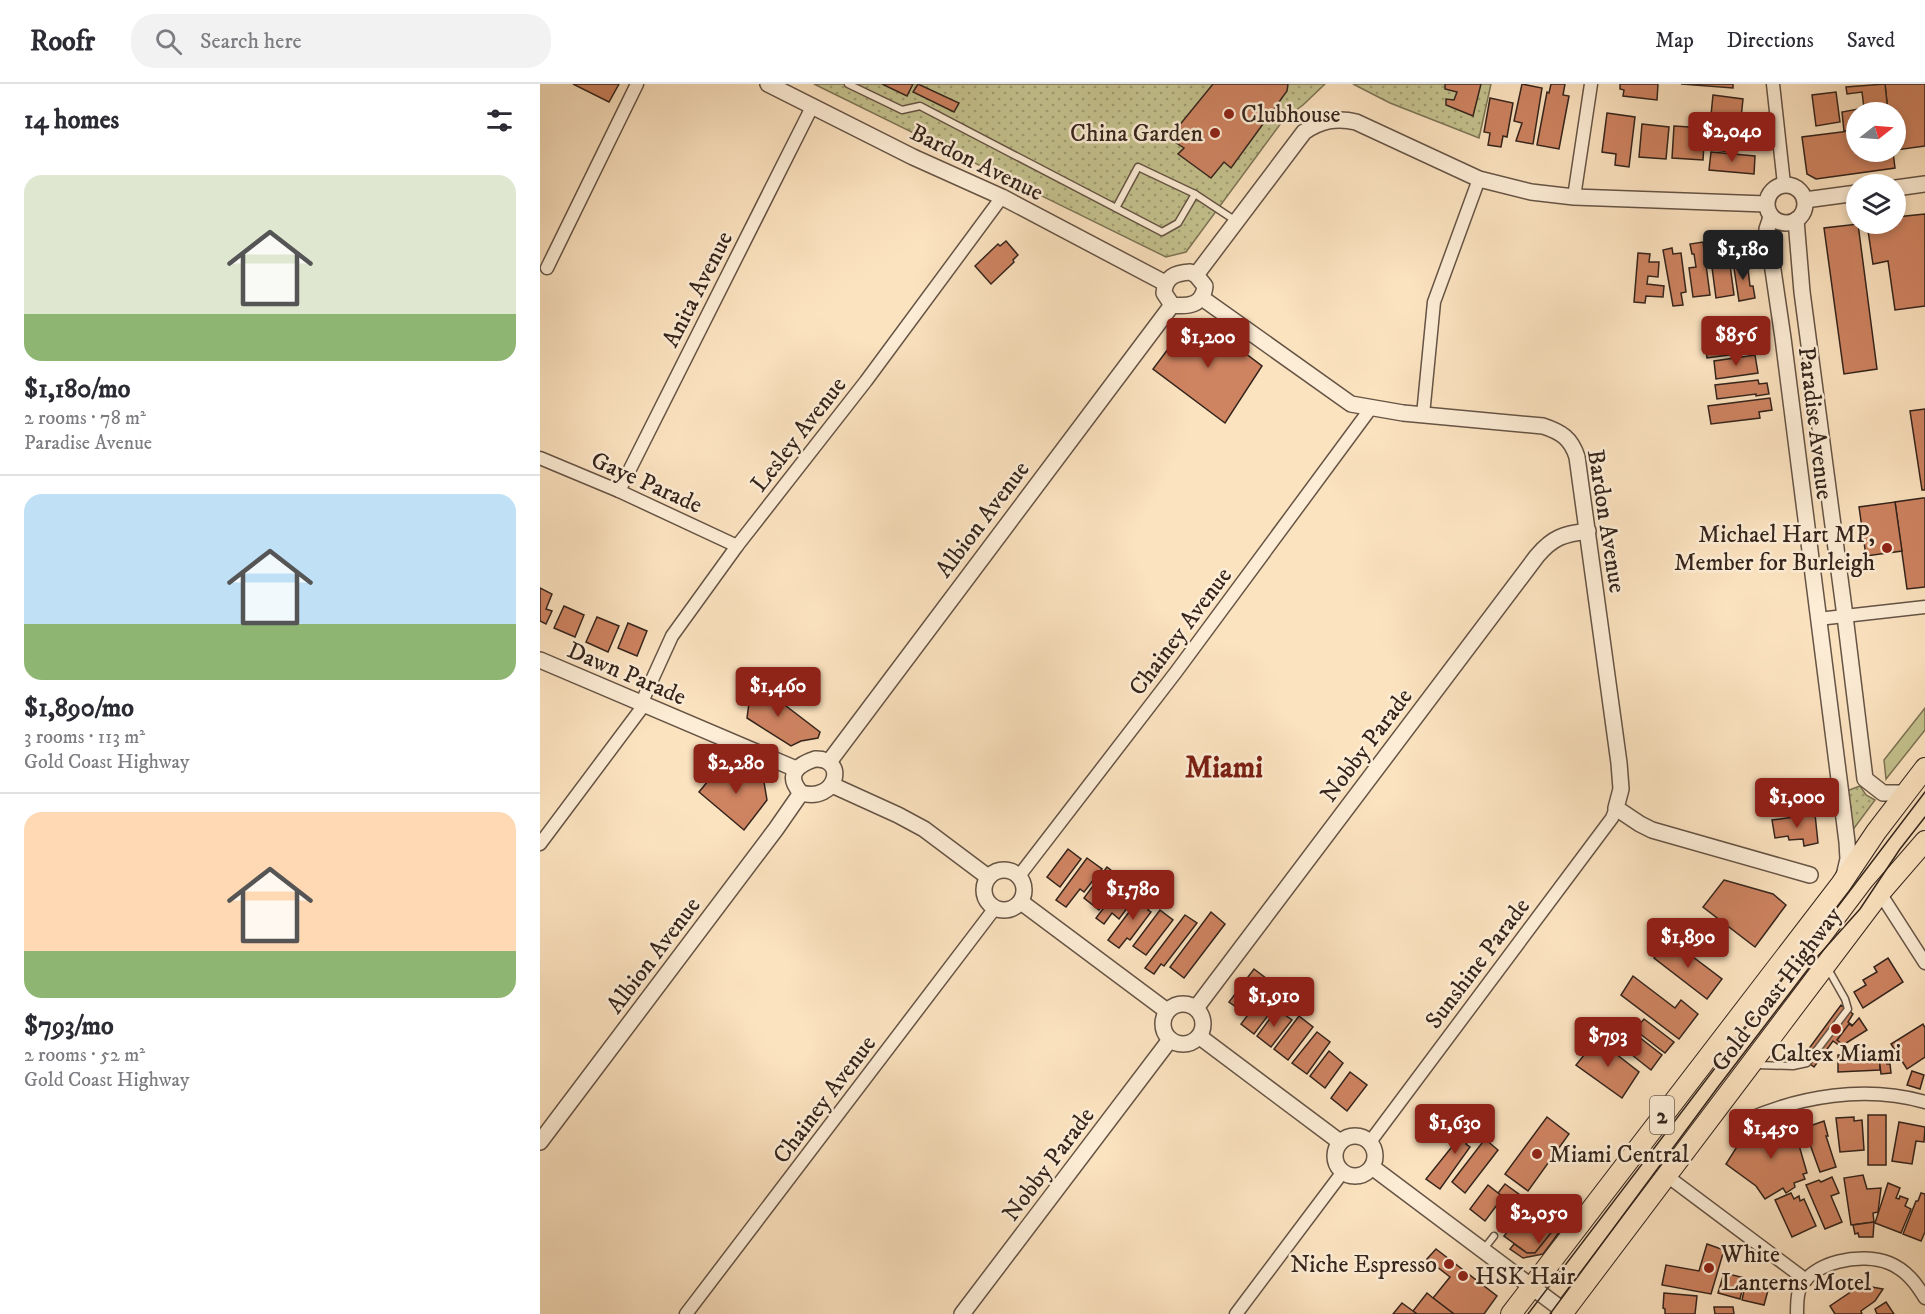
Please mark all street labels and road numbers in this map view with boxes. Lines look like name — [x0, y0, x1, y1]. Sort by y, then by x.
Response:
street label: Bardon Avenue — [905, 118, 1048, 208]
street label: Anita Avenue — [656, 226, 740, 352]
street label: Paradise Avenue — [1791, 345, 1839, 501]
street label: Lesley Avenue — [744, 371, 853, 498]
street label: Gaye Parade — [586, 445, 707, 521]
street label: Bardon Avenue — [1580, 447, 1632, 595]
street label: Albion Avenue — [929, 455, 1036, 584]
street label: Chainey Avenue — [1123, 561, 1239, 702]
street label: Dawn Parade — [563, 635, 691, 712]
street label: Nobby Parade — [1314, 683, 1419, 809]
street label: Albion Avenue — [600, 891, 707, 1020]
street label: Sunshine Parade — [1419, 892, 1537, 1035]
street label: Gold Coast Highway — [1705, 901, 1849, 1078]
street label: Chainey Avenue — [767, 1029, 883, 1170]
road number: 2 — [1650, 1096, 1674, 1134]
street label: Nobby Parade — [996, 1102, 1101, 1228]

